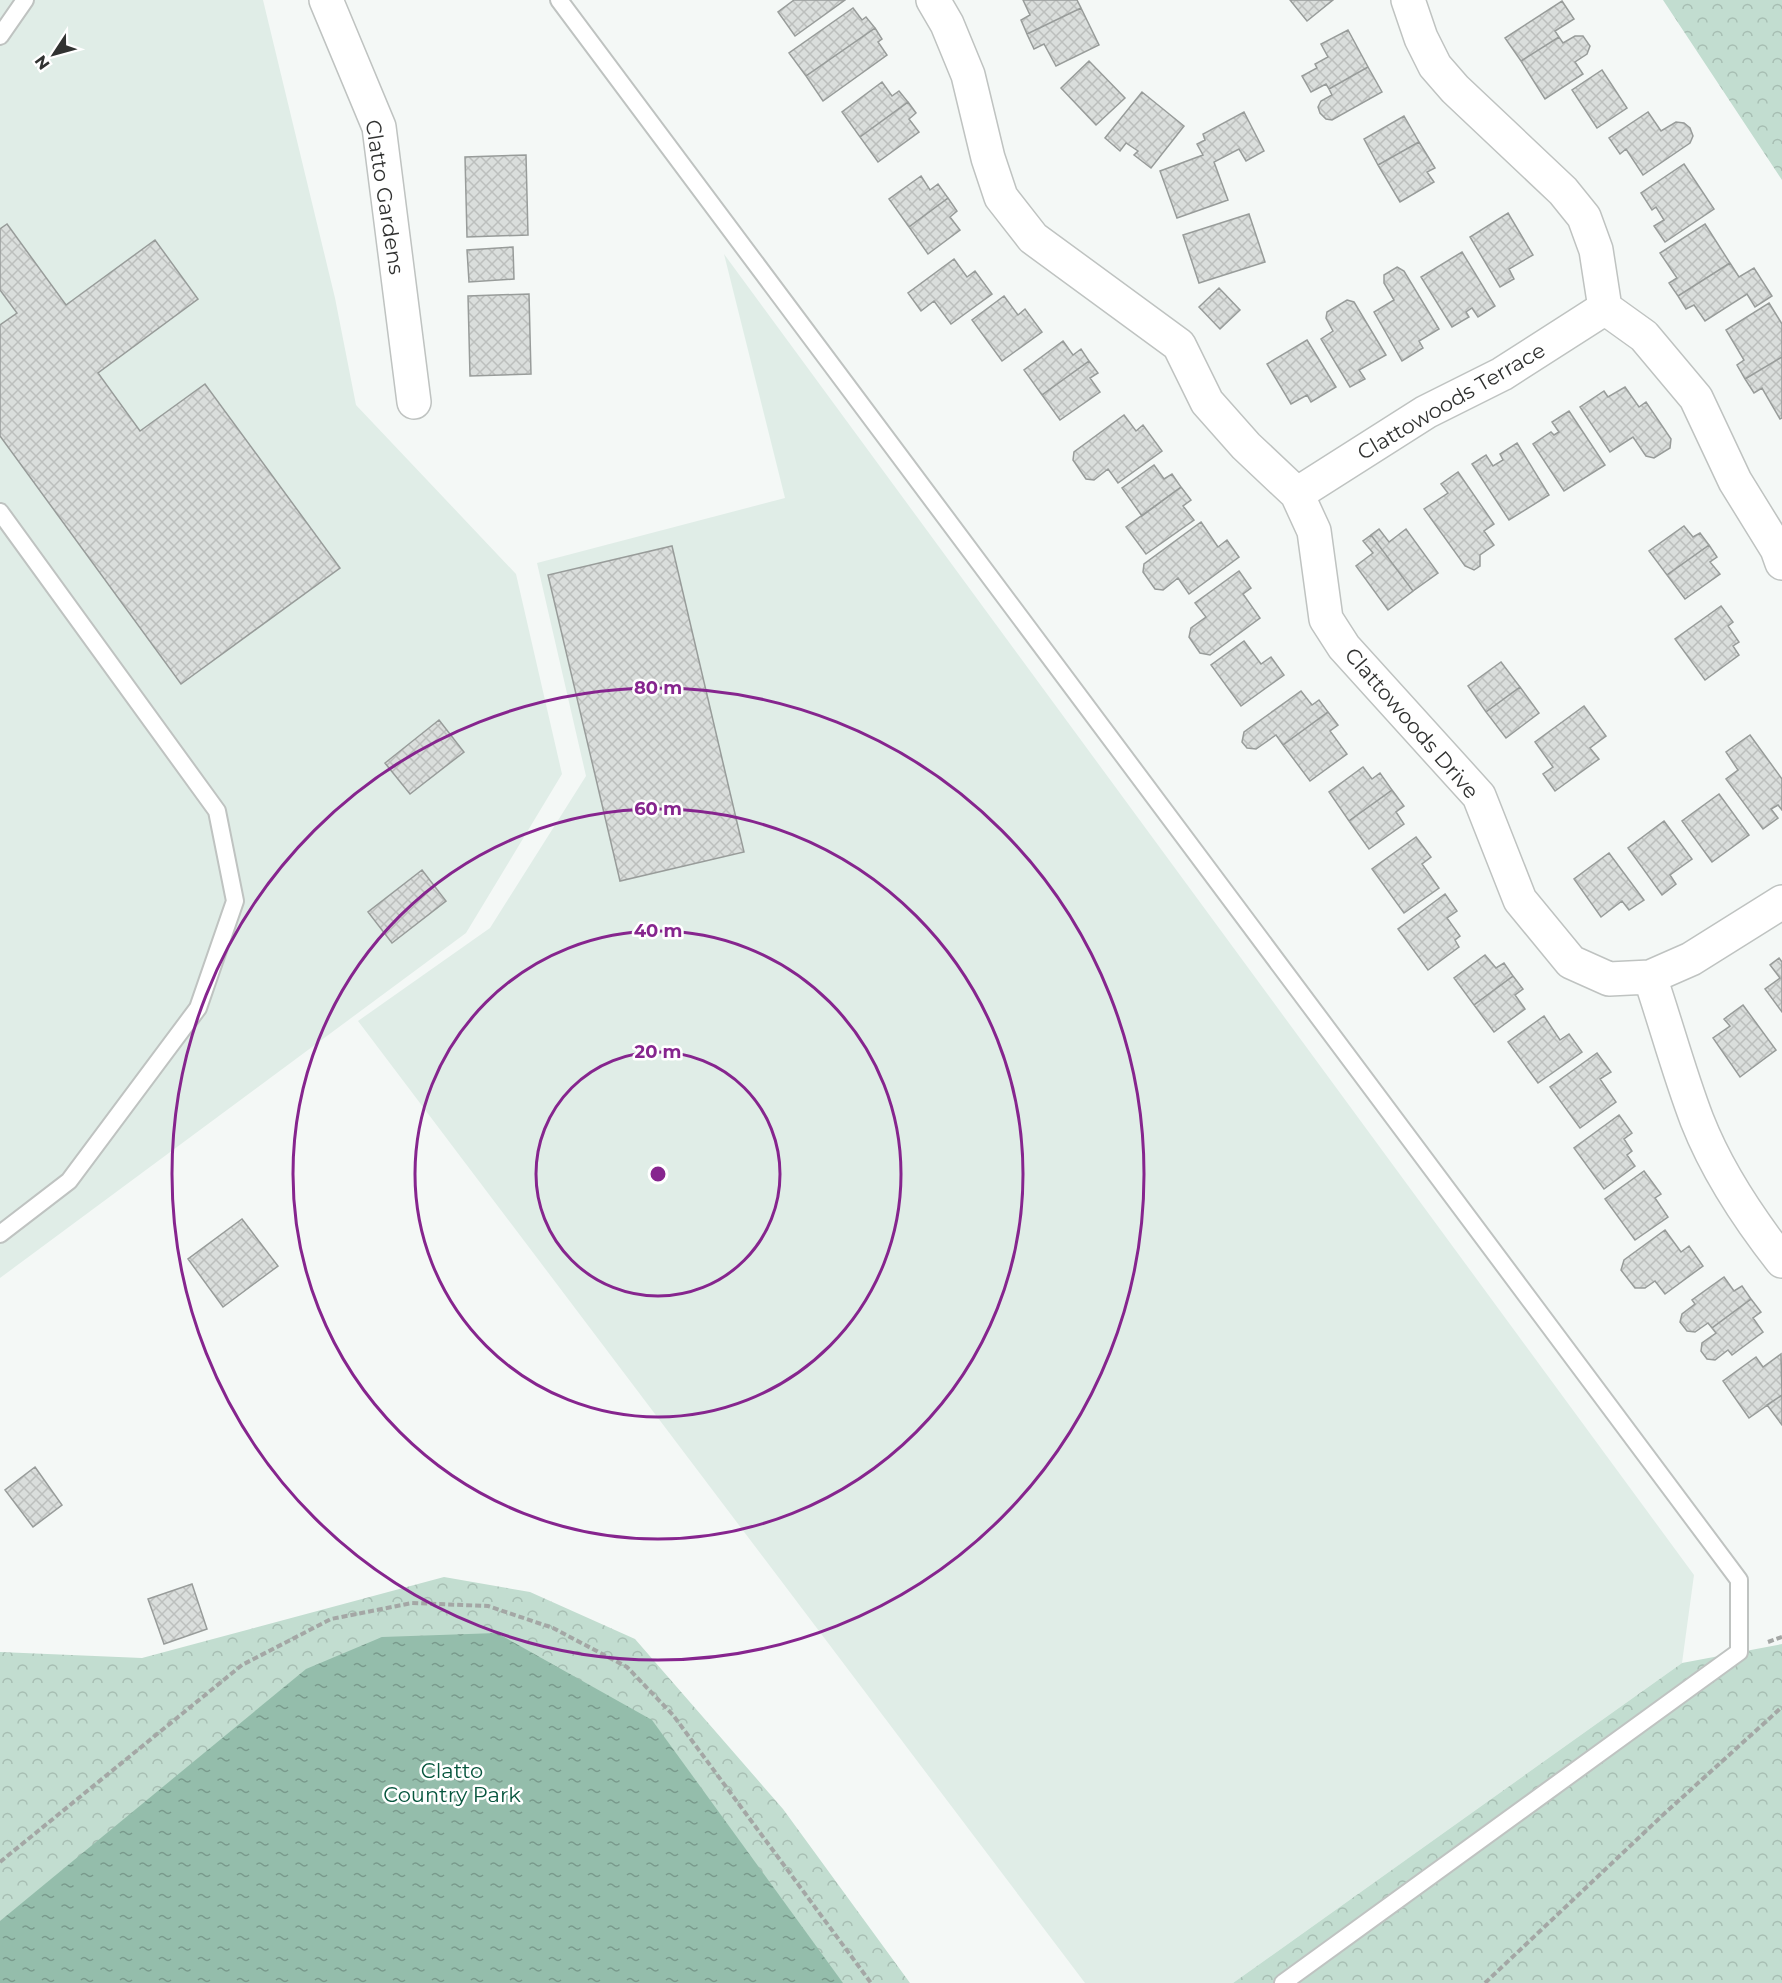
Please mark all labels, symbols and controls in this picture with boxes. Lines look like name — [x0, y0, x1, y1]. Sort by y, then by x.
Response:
north arrow — [24, 24, 84, 84]
text: N — [31, 52, 54, 73]
street label: Clatto Gardens — [360, 118, 410, 276]
street label: Clattowoods Terrace — [1353, 337, 1549, 465]
street label: Clattowoods Drive — [1340, 642, 1484, 804]
text: 80 m — [634, 677, 682, 699]
text: 60 m — [634, 798, 682, 820]
text: 40 m — [634, 920, 682, 942]
text: 20 m — [635, 1041, 681, 1063]
centre of rings — [648, 1164, 668, 1184]
park label: Clatto Country Park — [383, 1758, 521, 1807]

